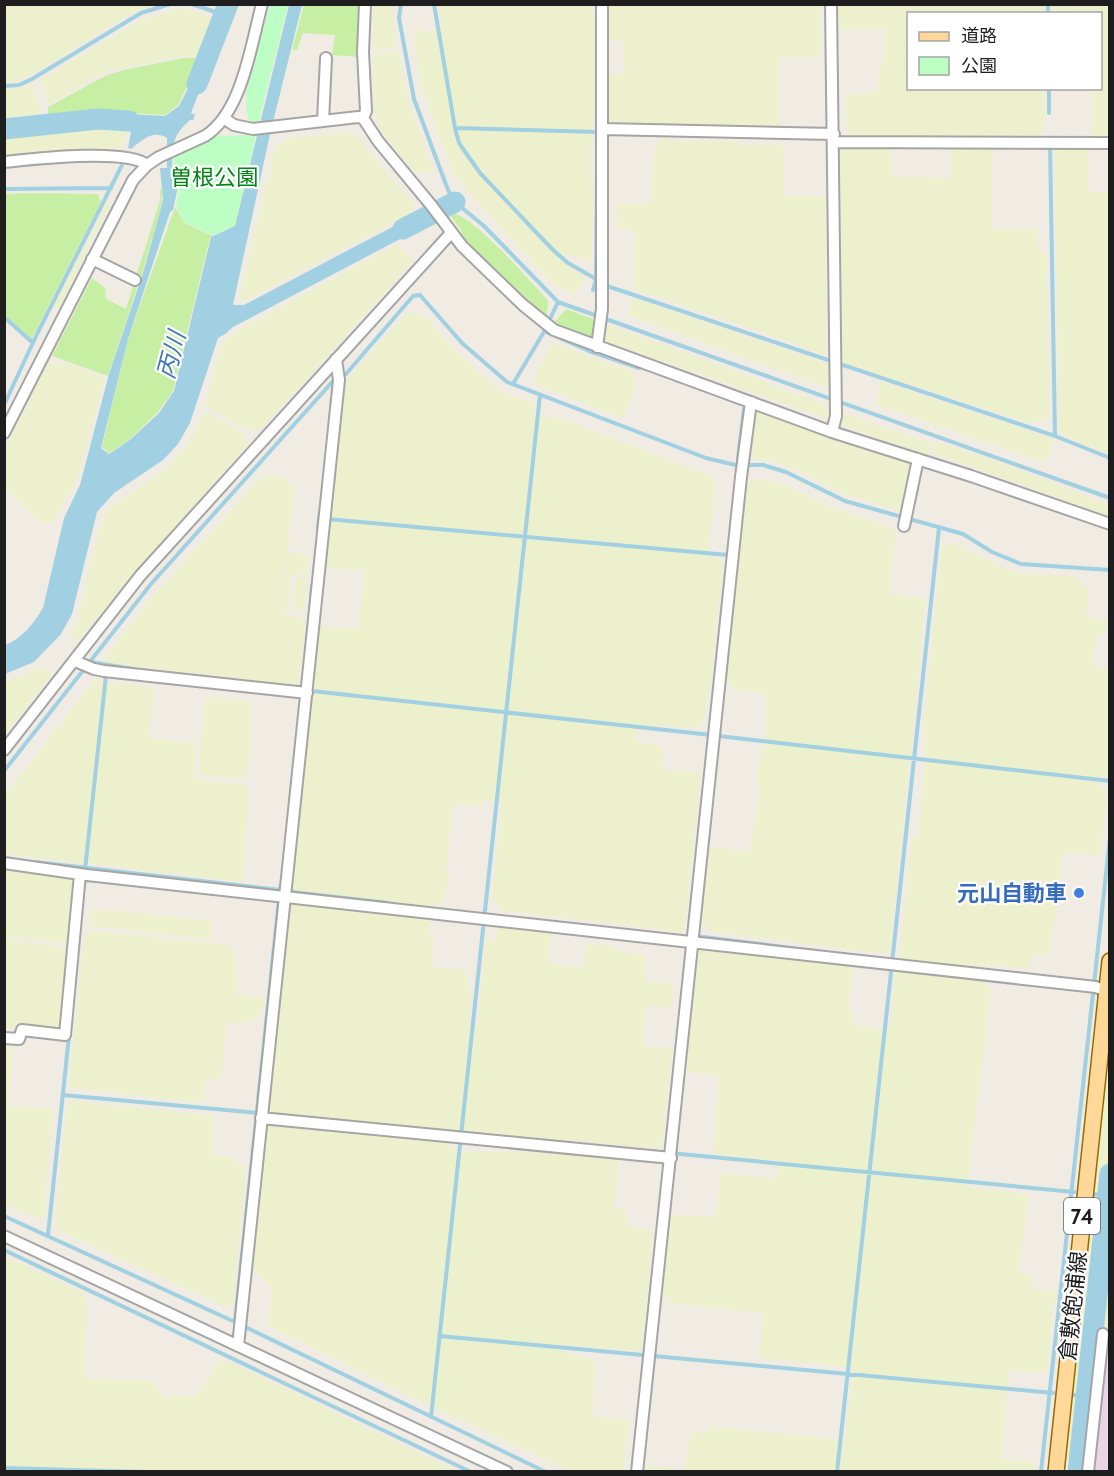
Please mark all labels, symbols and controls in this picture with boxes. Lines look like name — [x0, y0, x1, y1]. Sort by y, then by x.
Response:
legend — [907, 12, 1102, 90]
text: 道路 — [961, 25, 997, 47]
text: 公園 — [961, 55, 997, 77]
park label: 曽根公園 — [170, 164, 258, 191]
water label: 丙川 — [151, 325, 192, 382]
place label: 元山自動車 — [957, 880, 1067, 907]
marker: 元山自動車 — [1072, 886, 1086, 900]
road number: 74 — [1064, 1198, 1100, 1234]
street label: 倉敷飽浦線 — [1054, 1250, 1092, 1362]

